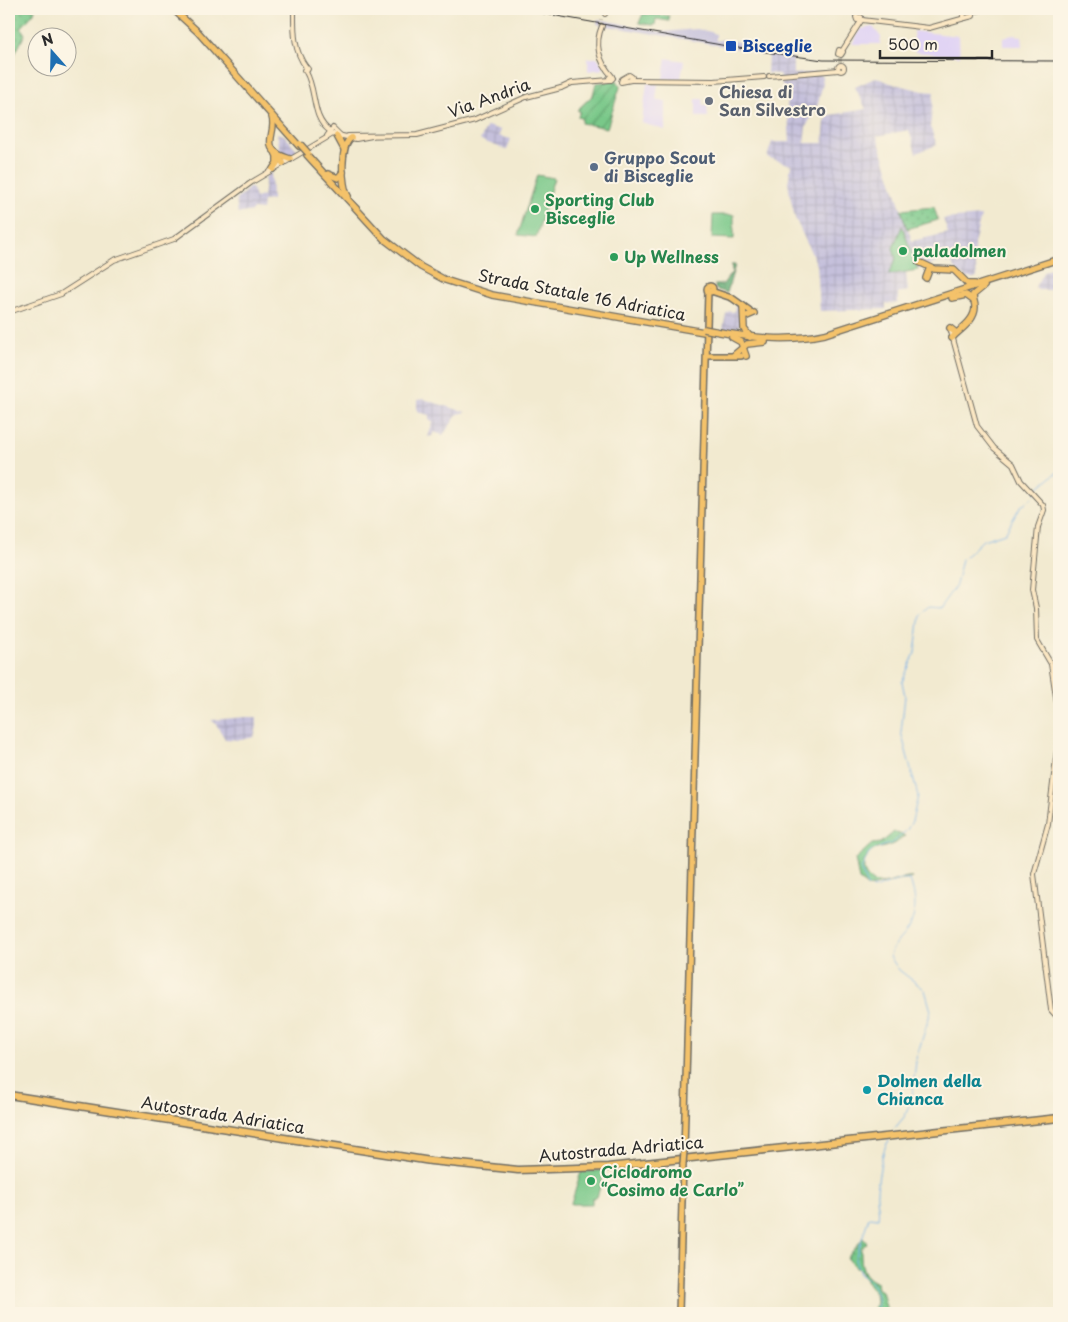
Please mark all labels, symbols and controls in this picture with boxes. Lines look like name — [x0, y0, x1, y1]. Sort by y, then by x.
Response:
north arrow — [28, 28, 78, 78]
text: N — [39, 28, 56, 51]
scale bar — [880, 28, 993, 60]
text: 500 m — [888, 32, 938, 55]
place label: Bisceglie — [742, 33, 812, 57]
marker: Bisceglie — [724, 39, 738, 53]
street label: Via Andria — [444, 71, 534, 123]
place label: Chiesa di San Silvestro — [719, 79, 826, 121]
marker: Chiesa di San Silvestro — [703, 95, 715, 107]
place label: Gruppo Scout di Bisceglie — [604, 145, 716, 187]
marker: Gruppo Scout di Bisceglie — [588, 161, 600, 173]
place label: Sporting Club Bisceglie — [545, 187, 655, 229]
marker: Sporting Club Bisceglie — [529, 203, 541, 215]
place label: paladolmen — [913, 238, 1007, 262]
place label: Up Wellness — [624, 244, 719, 268]
marker: paladolmen — [897, 245, 909, 257]
marker: Up Wellness — [608, 251, 620, 263]
street label: Strada Statale 16 Adriatica — [476, 262, 688, 326]
place label: Dolmen della Chianca — [877, 1068, 982, 1110]
marker: Dolmen della Chianca — [861, 1084, 873, 1096]
street label: Autostrada Adriatica — [140, 1089, 307, 1139]
street label: Autostrada Adriatica — [537, 1129, 704, 1167]
place label: Ciclodromo “Cosimo de Carlo” — [601, 1159, 745, 1201]
marker: Ciclodromo “Cosimo de Carlo” — [585, 1175, 597, 1187]

